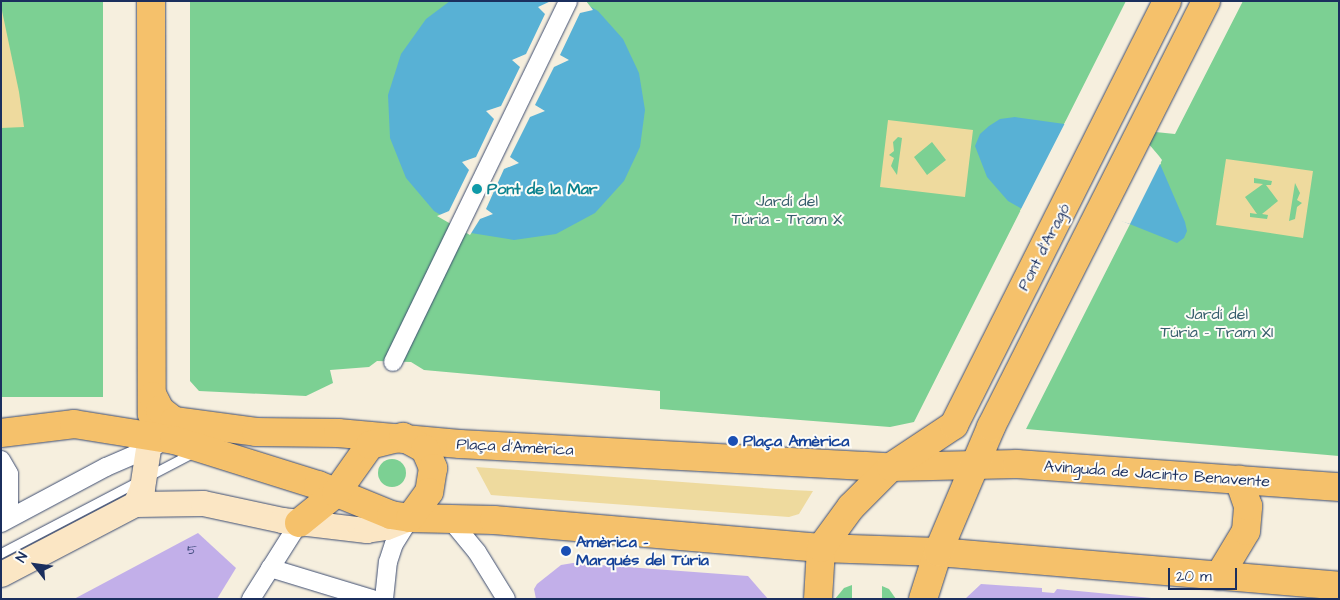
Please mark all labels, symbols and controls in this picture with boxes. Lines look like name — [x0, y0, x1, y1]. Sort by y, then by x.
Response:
place label: Pont de la Mar — [487, 179, 598, 199]
marker: Pont de la Mar — [471, 183, 483, 195]
park label: Jardí del Túria - Tram X — [732, 191, 842, 229]
street label: Pont d'Aragó — [1014, 200, 1074, 294]
park label: Jardí del Túria - Tram XI — [1160, 304, 1274, 342]
place label: Plaça Amèrica — [743, 431, 849, 451]
street label: Plaça d'Amèrica — [456, 434, 574, 460]
marker: Plaça Amèrica — [727, 435, 739, 447]
street label: Avinguda de Jacinto Benavente — [1043, 457, 1271, 491]
place label: Amèrica - Marqués del Túria — [576, 532, 709, 570]
north arrow — [10, 540, 60, 590]
house number: 5 — [187, 542, 197, 558]
marker: Amèrica - Marqués del Túria — [560, 545, 572, 557]
text: N — [11, 549, 33, 566]
scale bar — [1170, 558, 1239, 590]
text: 20 m — [1176, 566, 1212, 587]

